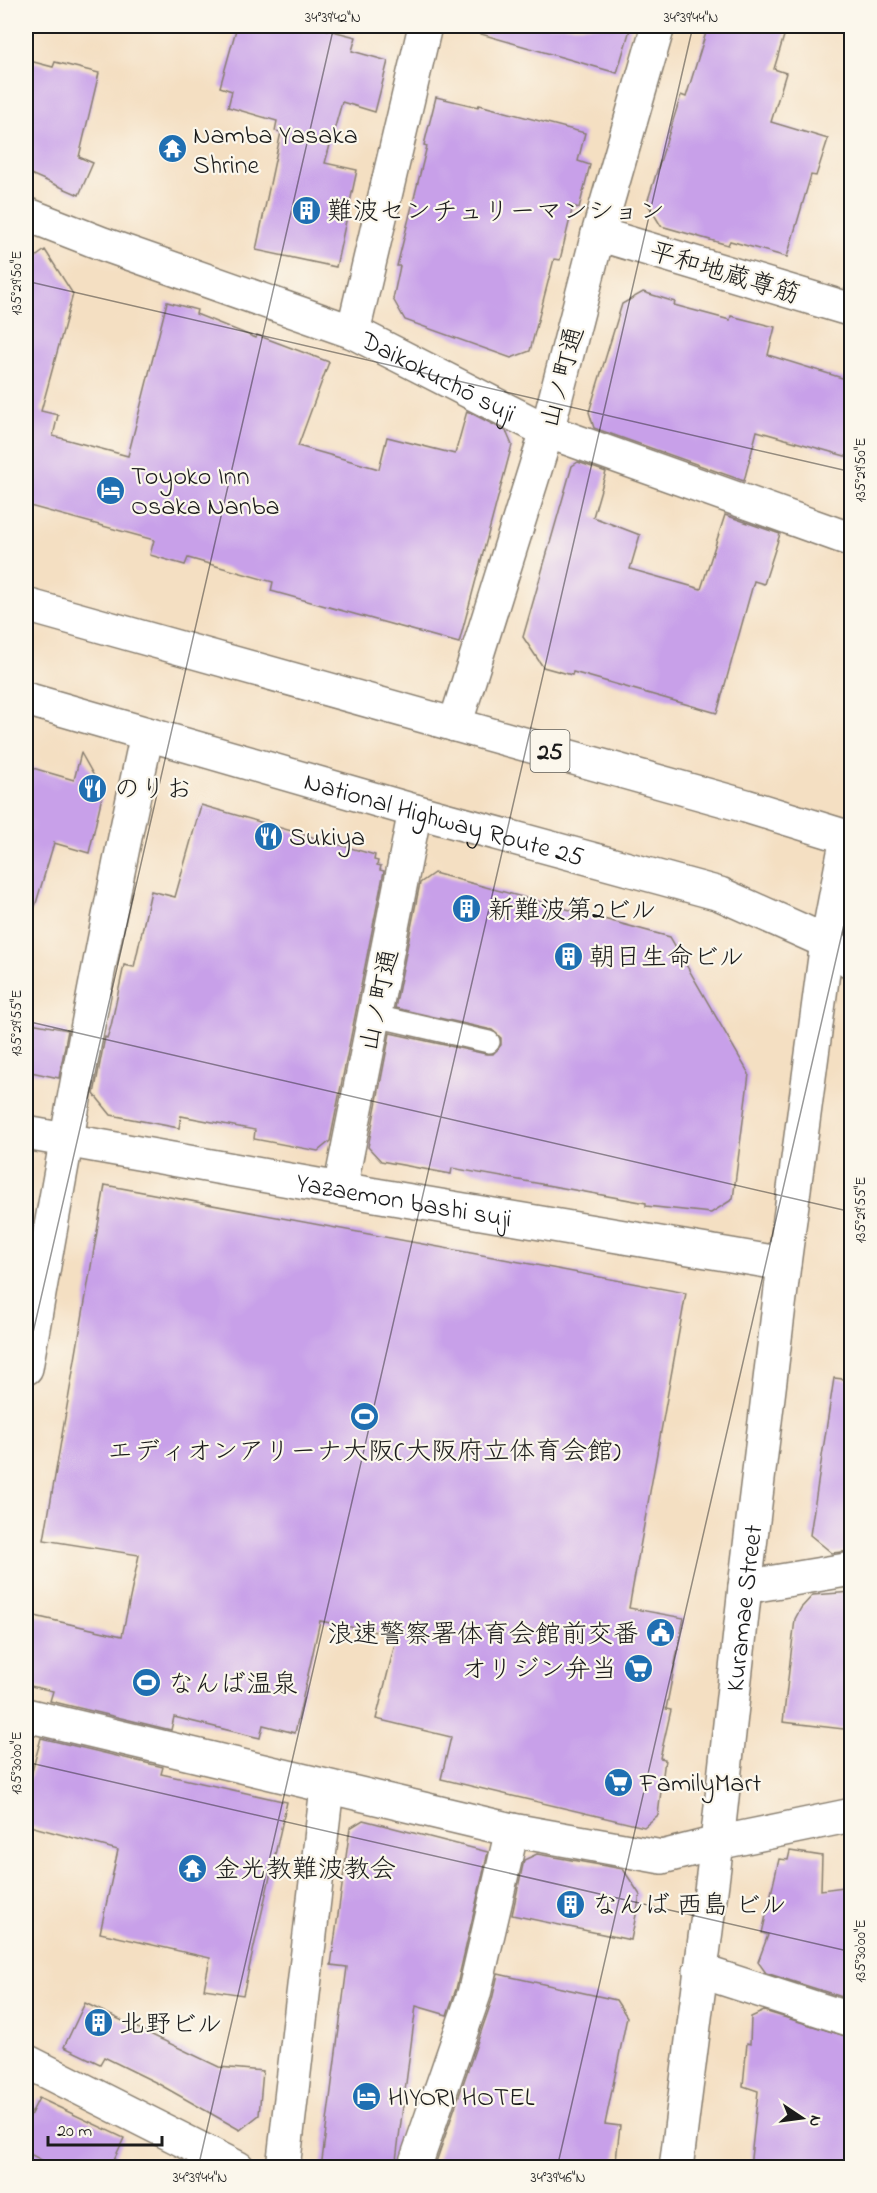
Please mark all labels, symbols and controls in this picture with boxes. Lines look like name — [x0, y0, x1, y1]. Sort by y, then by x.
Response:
text: 34°39'42"N — [305, 7, 361, 29]
text: 34°39'44"N — [664, 7, 718, 29]
place label: Namba Yasaka Shrine — [193, 118, 358, 186]
temple icon: Namba Yasaka Shrine — [156, 133, 188, 165]
building icon: 難波センチュリーマンション — [290, 194, 322, 226]
place label: 難波センチュリーマンション — [327, 194, 665, 232]
street label: 平和地蔵尊筋 — [644, 234, 804, 316]
text: 135°29'50"E — [6, 251, 28, 315]
street label: Daikokuchō suji — [352, 322, 522, 434]
street label: 山ノ町通 — [532, 323, 596, 433]
text: 135°29'50"E — [850, 438, 872, 502]
place label: Toyoko Inn Osaka Nanba — [131, 459, 279, 527]
hotel icon: Toyoko Inn Osaka Nanba — [94, 474, 126, 506]
road number: 25 — [530, 730, 570, 772]
street label: National Highway Route 25 — [299, 764, 588, 878]
restaurant icon: のりお — [77, 772, 109, 804]
place label: のりお — [114, 772, 192, 810]
restaurant icon: Sukiya — [252, 820, 284, 852]
place label: Sukiya — [289, 820, 365, 858]
building icon: 新難波第2ビル — [451, 893, 483, 925]
place label: 新難波第2ビル — [488, 893, 656, 931]
building icon: 朝日生命ビル — [552, 940, 584, 972]
place label: 朝日生命ビル — [589, 940, 744, 978]
street label: 山ノ町通 — [352, 946, 410, 1055]
text: 135°29'55"E — [6, 990, 28, 1056]
street label: Yazaemon bashi suji — [293, 1166, 514, 1240]
text: 135°29'55"E — [850, 1177, 872, 1243]
sports icon: エディオンアリーナ大阪(大阪府立体育会館) — [348, 1400, 380, 1432]
place label: エディオンアリーナ大阪(大阪府立体育会館) — [107, 1434, 621, 1472]
street label: Kuramae Street — [718, 1523, 774, 1694]
place label: 浪速警察署体育会館前交番 — [327, 1617, 639, 1655]
public building icon: 浪速警察署体育会館前交番 — [644, 1617, 676, 1649]
place label: オリジン弁当 — [461, 1652, 617, 1690]
supermarket icon: オリジン弁当 — [622, 1652, 654, 1684]
sports icon: なんば温泉 — [131, 1667, 163, 1699]
place label: なんば温泉 — [168, 1667, 298, 1705]
text: 135°30'00"E — [6, 1731, 28, 1795]
supermarket icon: FamilyMart — [603, 1766, 635, 1798]
place label: FamilyMart — [639, 1766, 761, 1804]
temple icon: 金光教難波教会 — [177, 1852, 209, 1884]
place label: 金光教難波教会 — [214, 1852, 396, 1890]
building icon: なんば 西島 ビル — [555, 1888, 587, 1920]
place label: なんば 西島 ビル — [592, 1888, 786, 1926]
text: 135°30'00"E — [850, 1919, 872, 1983]
building icon: 北野ビル — [82, 2007, 114, 2039]
place label: 北野ビル — [119, 2007, 222, 2045]
hotel icon: HIYORI HOTEL — [351, 2080, 383, 2112]
place label: HIYORI HOTEL — [388, 2080, 535, 2118]
north arrow — [772, 2088, 832, 2148]
scale bar — [48, 2109, 162, 2147]
text: N — [802, 2113, 828, 2129]
text: 20 m — [57, 2119, 92, 2145]
text: 34°39'44"N — [173, 2167, 227, 2189]
text: 34°39'46"N — [530, 2167, 586, 2189]

